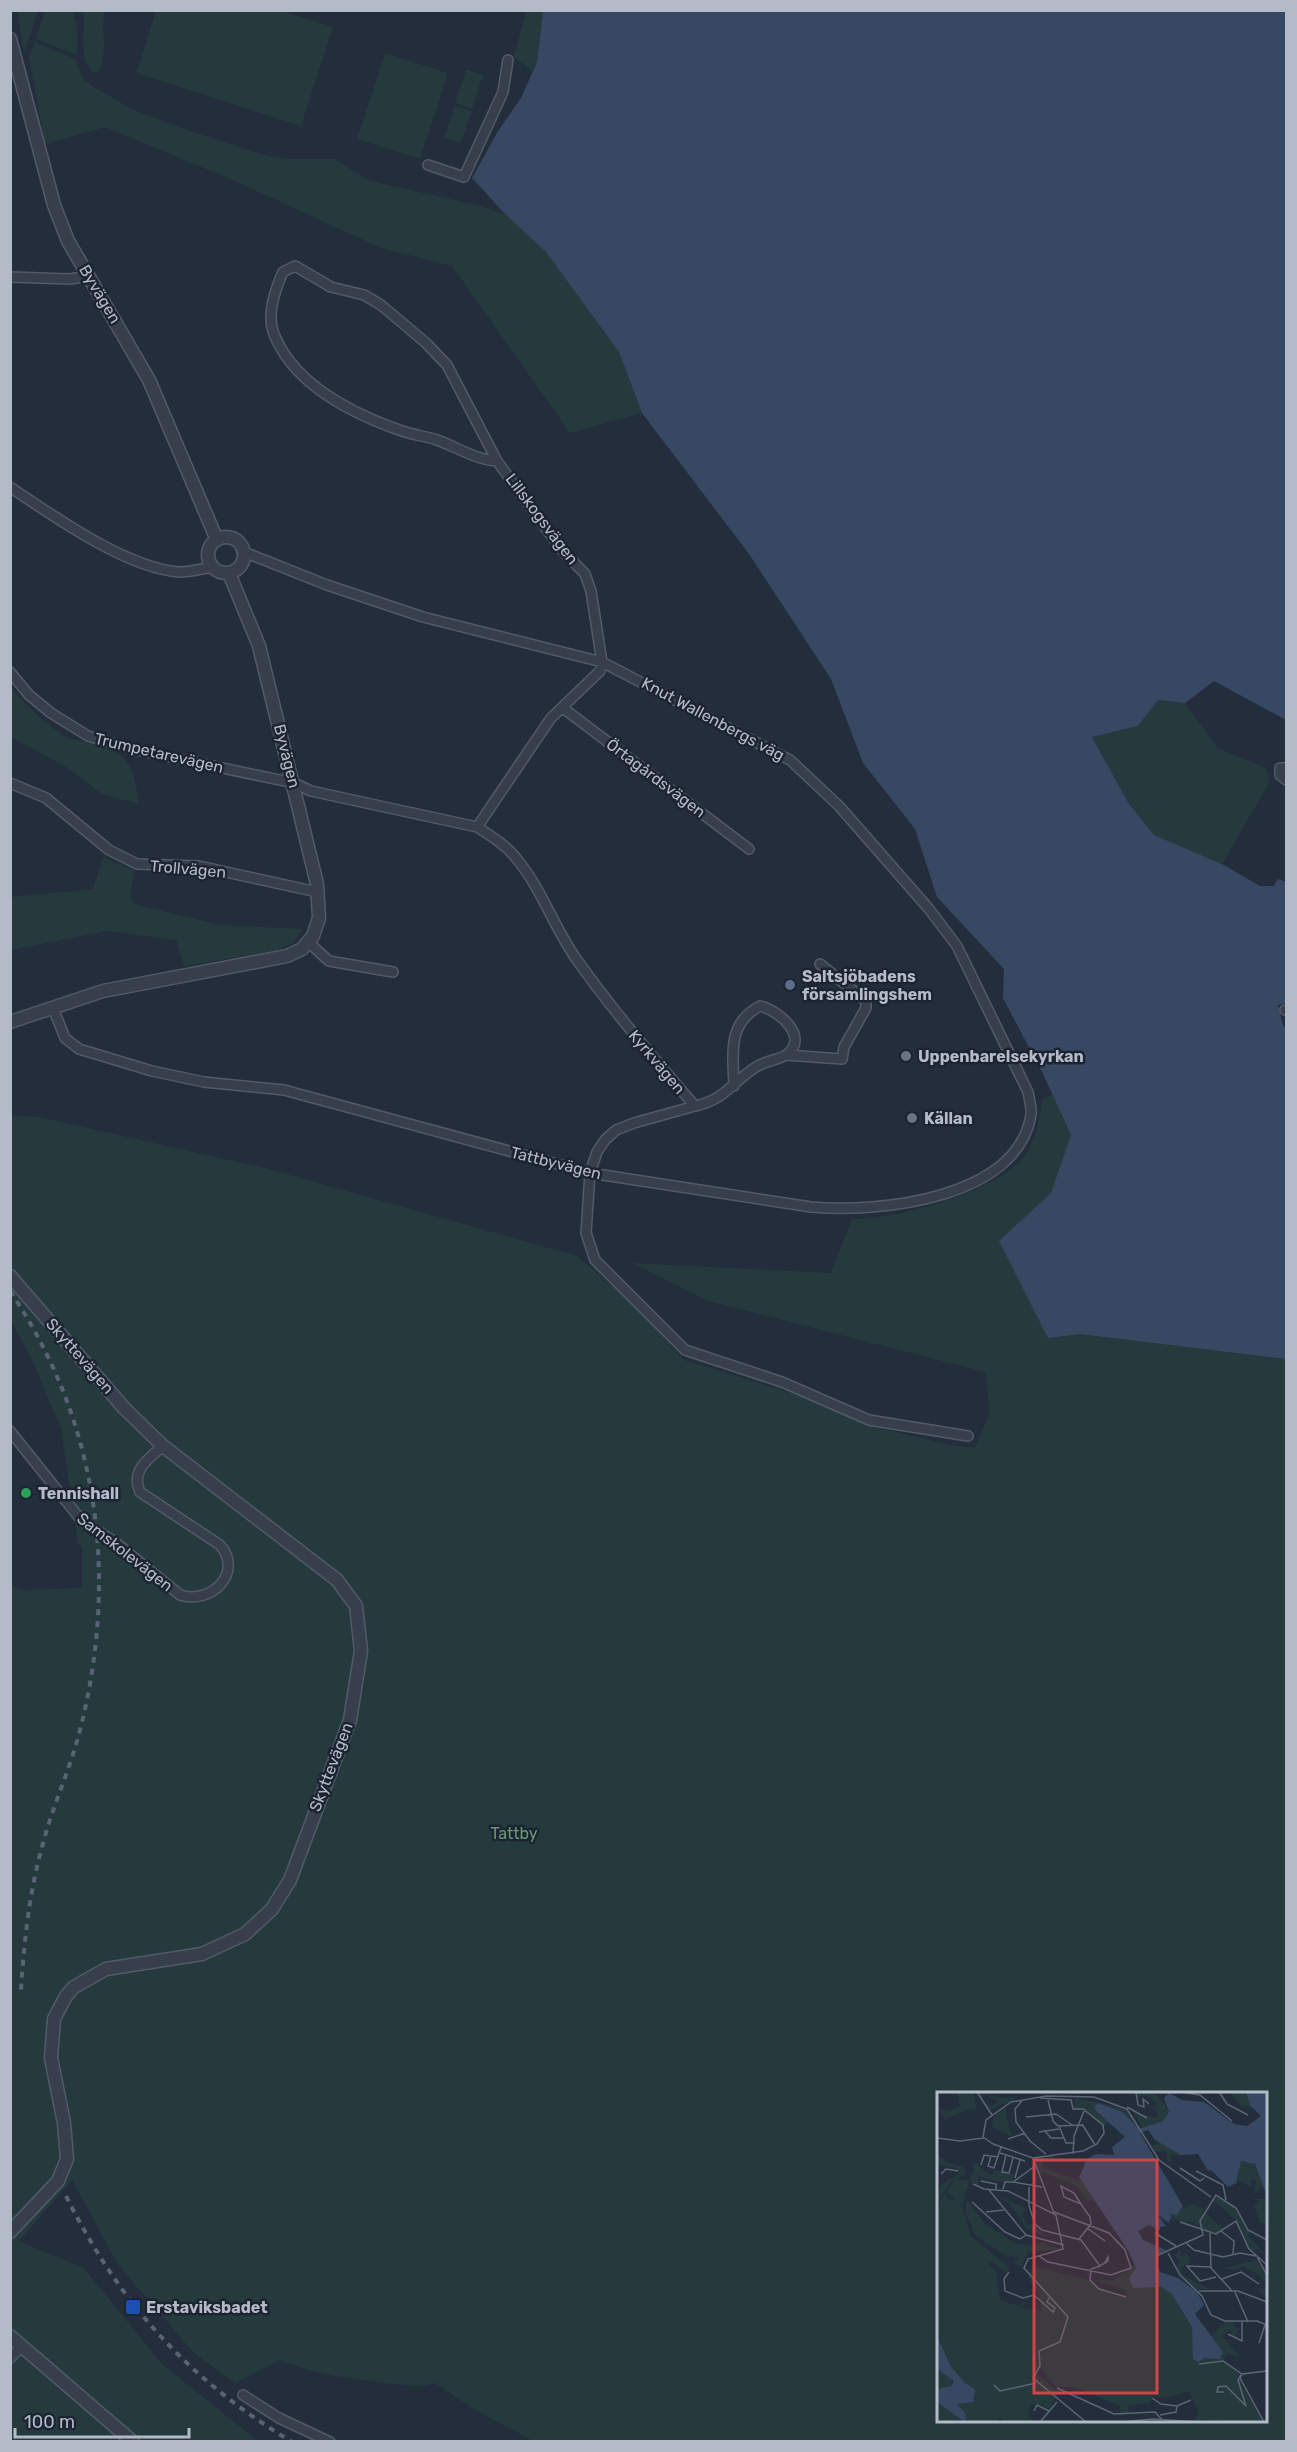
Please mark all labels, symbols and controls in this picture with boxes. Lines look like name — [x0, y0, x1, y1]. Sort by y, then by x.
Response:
street label: Byvägen — [75, 261, 125, 327]
street label: Lillskogsvägen — [502, 470, 582, 568]
street label: Knut Wallenbergs väg — [638, 673, 788, 765]
street label: Byvägen — [270, 722, 304, 790]
street label: Trumpetarevägen — [93, 729, 225, 777]
street label: Örtagårdsvägen — [603, 735, 709, 821]
street label: Trollvägen — [149, 856, 227, 882]
place label: Saltsjöbadens församlingshem — [802, 967, 932, 1004]
marker: Saltsjöbadens församlingshem — [783, 978, 797, 992]
street label: Kyrkvägen — [625, 1026, 689, 1098]
place label: Uppenbarelsekyrkan — [918, 1047, 1084, 1066]
marker: Uppenbarelsekyrkan — [899, 1049, 913, 1063]
place label: Källan — [924, 1109, 973, 1128]
marker: Källan — [905, 1111, 919, 1125]
street label: Tattbyvägen — [509, 1143, 603, 1183]
street label: Skyttevägen — [42, 1314, 118, 1398]
place label: Tennishall — [38, 1484, 119, 1503]
marker: Tennishall — [19, 1486, 33, 1500]
street label: Samskolevägen — [73, 1509, 177, 1595]
street label: Skyttevägen — [305, 1720, 357, 1814]
park label: Tattby — [490, 1824, 538, 1843]
inset map — [937, 2092, 1267, 2422]
marker: Erstaviksbadet — [124, 2298, 142, 2316]
place label: Erstaviksbadet — [146, 2298, 268, 2317]
scale bar — [15, 2401, 189, 2439]
text: 100 m — [24, 2411, 75, 2433]

